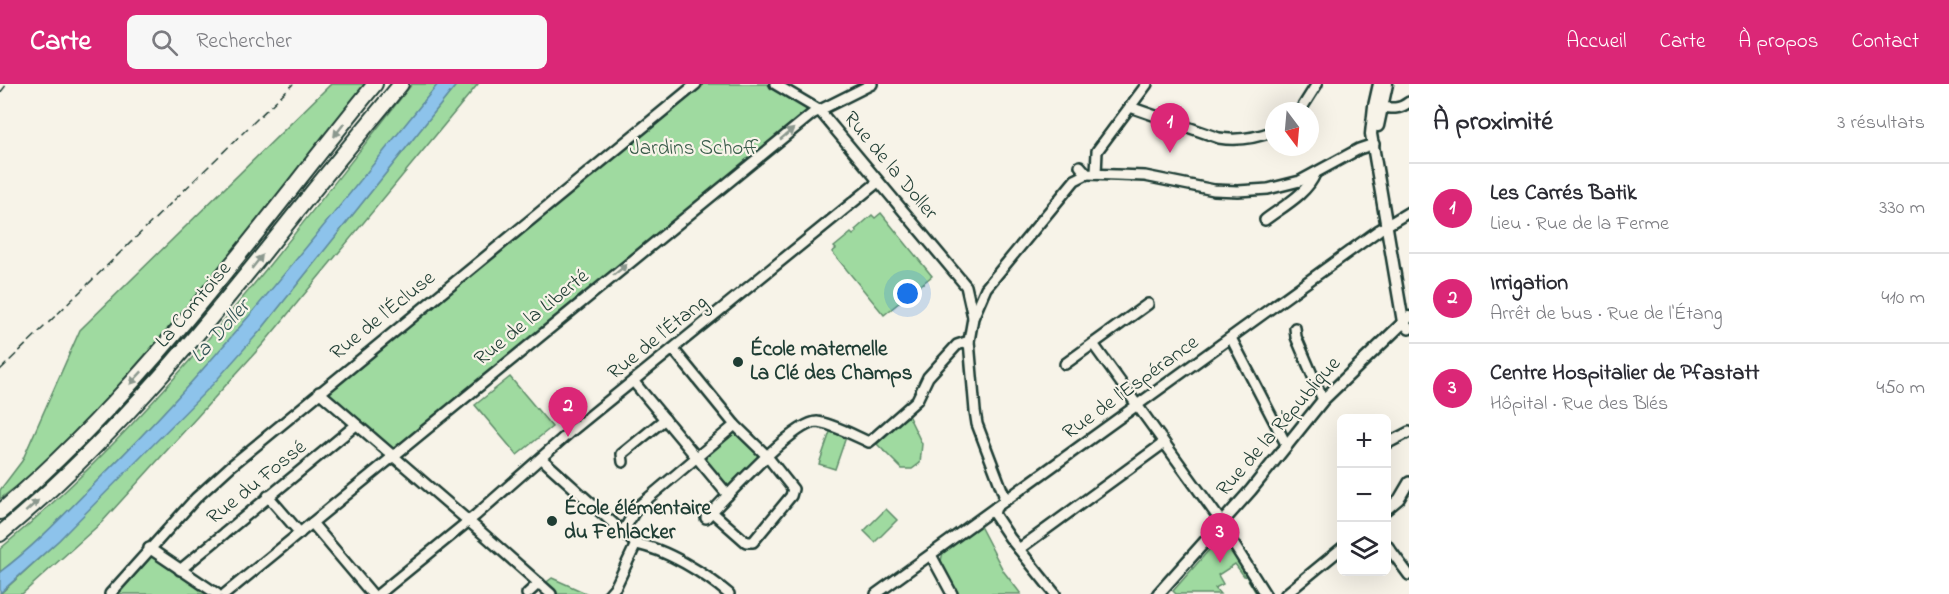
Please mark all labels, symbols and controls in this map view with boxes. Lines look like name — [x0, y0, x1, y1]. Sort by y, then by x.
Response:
search box — [127, 15, 547, 69]
text: Carte — [30, 22, 91, 63]
icon: search — [148, 26, 181, 59]
text: Rechercher — [196, 26, 292, 58]
text: Accueil — [1566, 27, 1627, 57]
text: Carte — [1660, 27, 1705, 57]
text: À propos — [1738, 27, 1818, 57]
text: Contact — [1851, 27, 1919, 57]
north arrow — [1265, 102, 1319, 156]
pin: 1 — [1150, 104, 1190, 153]
text: À proximité — [1433, 104, 1553, 142]
street label: Rue de la Doller — [836, 105, 945, 227]
text: 3 résultats — [1837, 109, 1925, 138]
one-way arrow — [333, 122, 345, 137]
one-way arrow — [780, 129, 795, 141]
park label: Jardins Schoff — [630, 134, 759, 164]
text: Les Carrés Batik — [1490, 178, 1637, 210]
text: 1 — [1449, 194, 1456, 223]
text: 330 m — [1879, 194, 1925, 223]
text: Lieu · Rue de la Ferme — [1490, 210, 1669, 239]
one-way arrow — [250, 254, 263, 269]
street label: La Comtoise — [149, 255, 240, 355]
street label: Rue de la Liberté — [468, 262, 596, 374]
street label: Rue de l'Écluse — [324, 264, 443, 368]
one-way arrow — [612, 264, 628, 277]
text: Irrigation — [1490, 268, 1568, 300]
your location — [893, 279, 922, 308]
text: 2 — [1448, 284, 1457, 313]
text: 410 m — [1881, 284, 1925, 313]
street label: Rue de l'Étang — [601, 288, 716, 389]
water label: La Doller — [184, 291, 261, 371]
text: Arrêt de bus · Rue de l'Étang — [1490, 300, 1723, 329]
street label: Rue de l'Espérance — [1057, 328, 1206, 448]
place label: École maternelle La Clé des Champs — [750, 335, 913, 389]
street label: Rue de la République — [1210, 350, 1349, 504]
marker: École maternelle La Clé des Champs — [731, 355, 745, 369]
text: Centre Hospitalier de Pfastatt — [1490, 358, 1759, 390]
one-way arrow — [129, 371, 143, 386]
text: 3 — [1448, 374, 1457, 403]
text: 450 m — [1876, 374, 1925, 403]
pin: 2 — [548, 388, 588, 437]
text: Hôpital · Rue des Blés — [1490, 390, 1668, 419]
map controls — [1337, 414, 1391, 576]
button: + — [1337, 414, 1391, 468]
street label: Rue du Fossé — [201, 433, 314, 533]
button: − — [1337, 468, 1391, 522]
place label: École élémentaire du Fehlacker — [564, 494, 712, 548]
one-way arrow — [25, 499, 40, 513]
marker: École élémentaire du Fehlacker — [545, 514, 559, 528]
pin: 3 — [1200, 514, 1240, 563]
button: layers — [1337, 522, 1391, 576]

